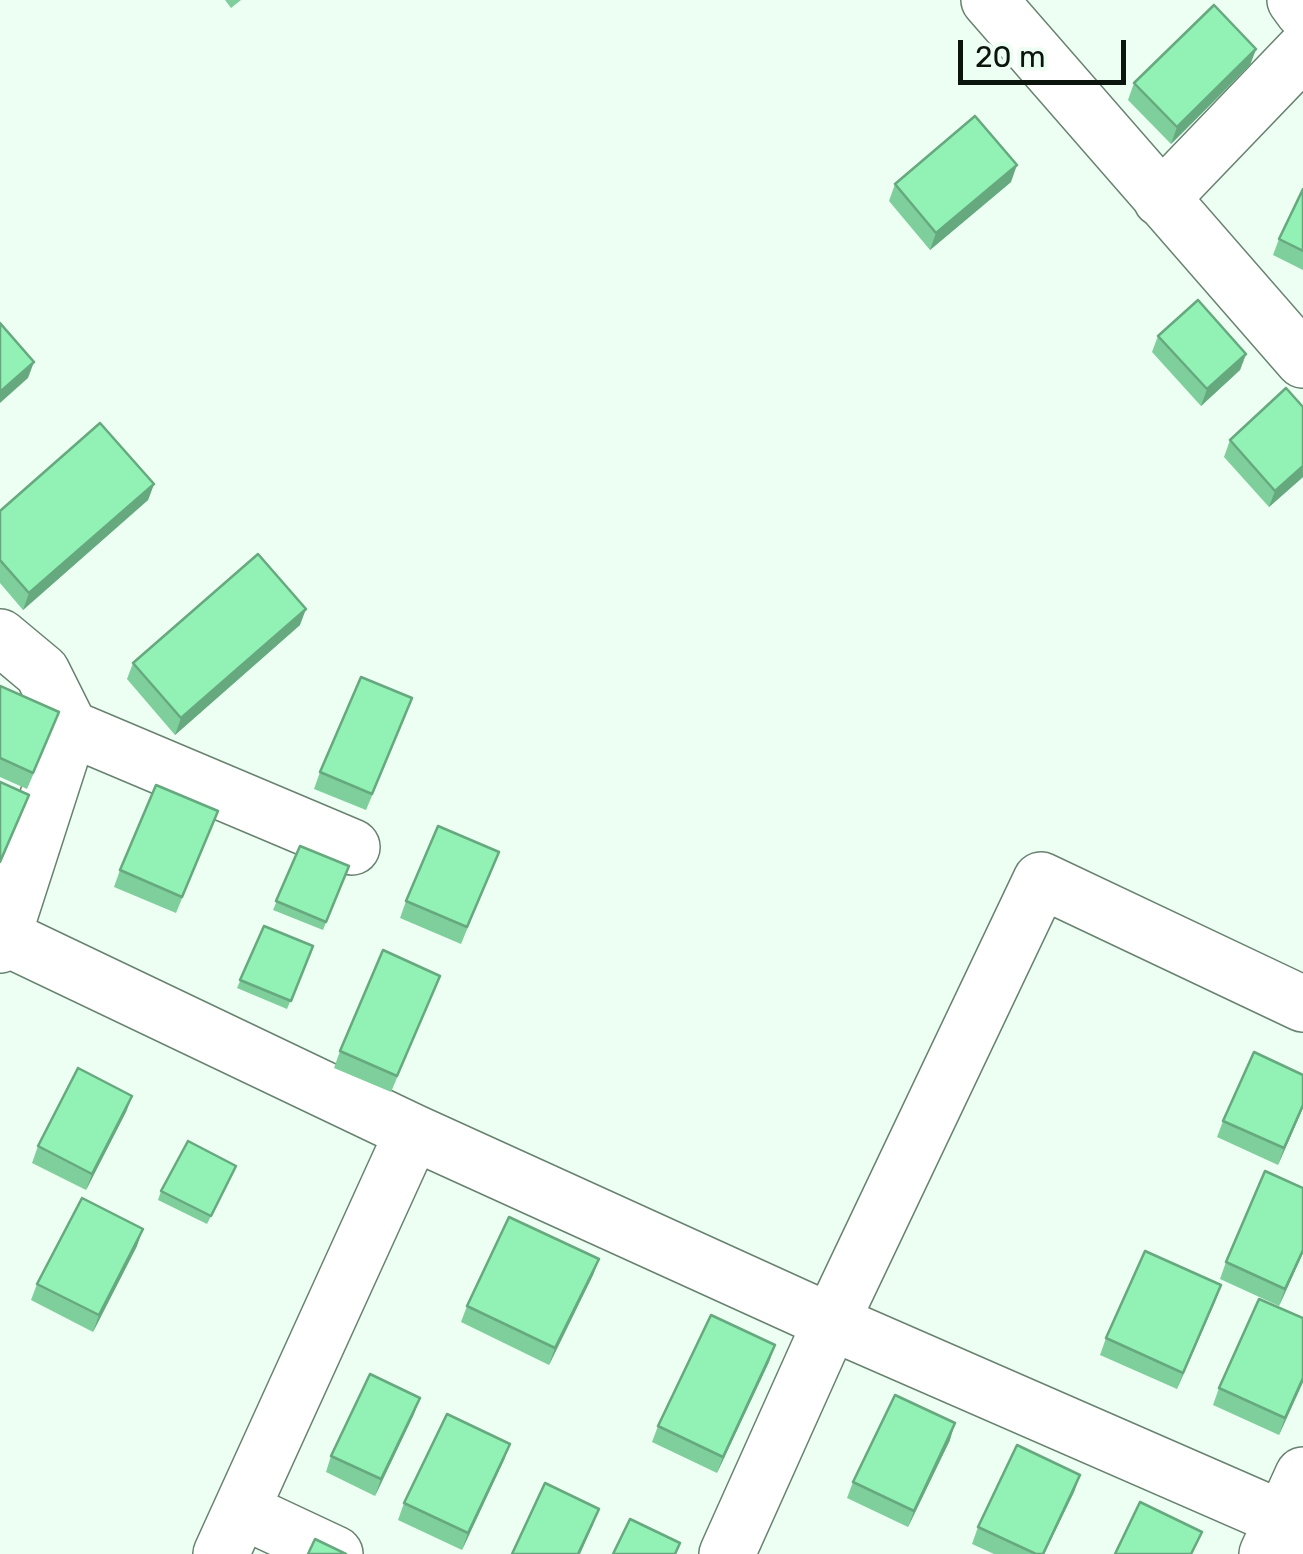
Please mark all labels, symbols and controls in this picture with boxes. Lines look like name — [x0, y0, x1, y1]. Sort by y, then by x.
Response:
scale bar — [963, 20, 1130, 82]
text: 20 m — [975, 39, 1046, 75]

